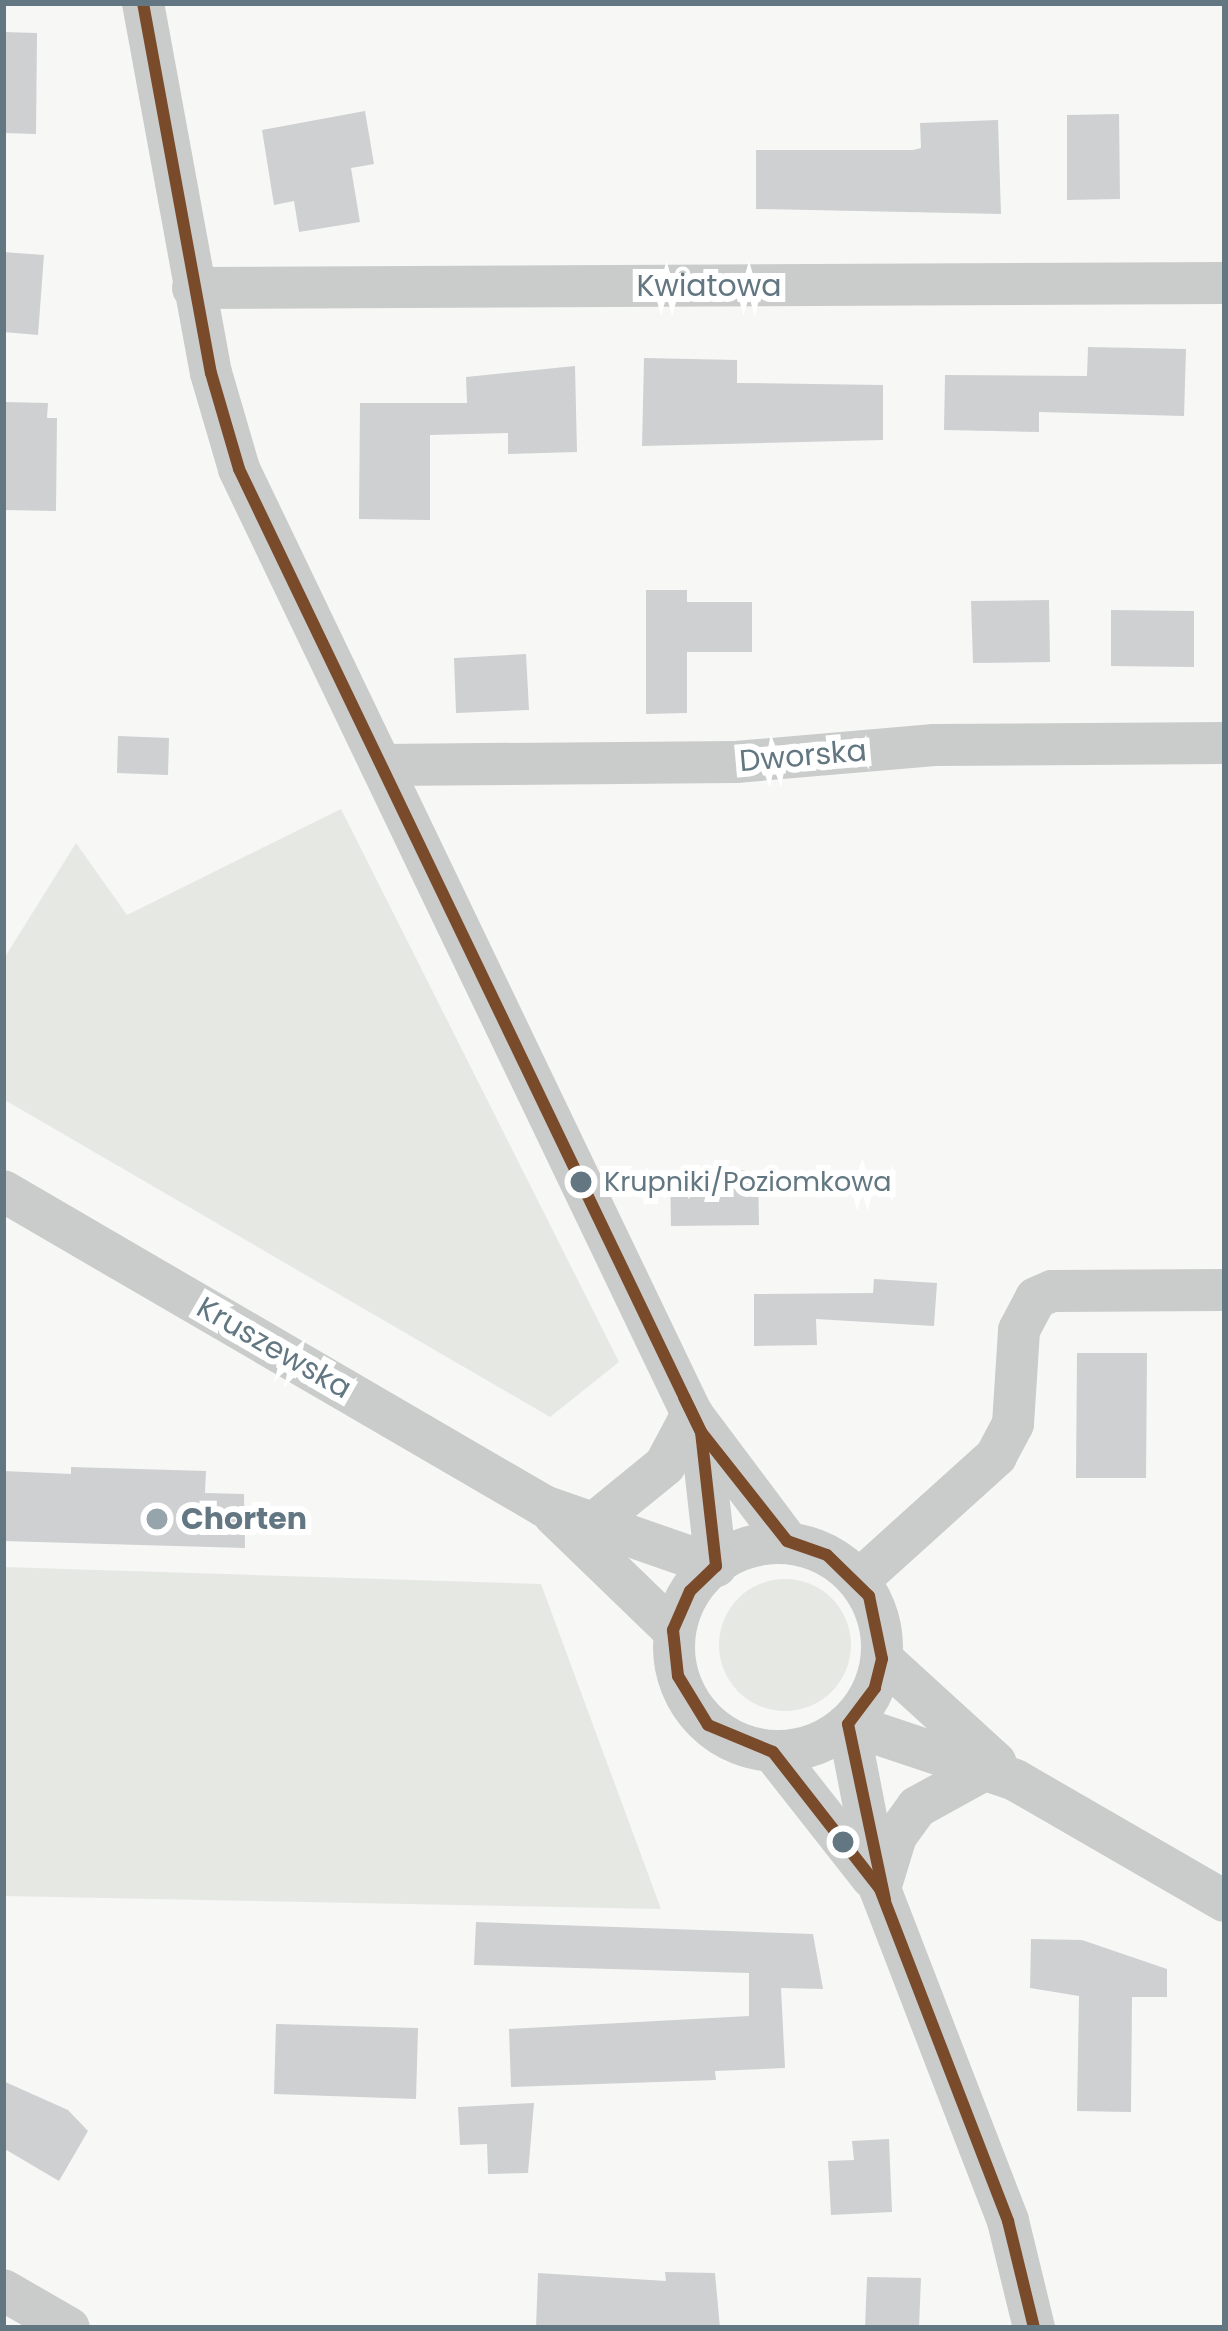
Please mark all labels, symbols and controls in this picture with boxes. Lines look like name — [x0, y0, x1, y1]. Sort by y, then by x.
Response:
street label: Kwiatowa — [636, 268, 782, 304]
street label: Dworska — [738, 733, 868, 779]
place label: Krupniki/Poziomkowa — [604, 1166, 892, 1198]
marker: Krupniki/Poziomkowa — [570, 1171, 592, 1193]
street label: Kruszewska — [190, 1289, 358, 1407]
place label: Chorten — [181, 1501, 307, 1537]
marker: Chorten — [144, 1506, 170, 1532]
unlabelled marker — [832, 1831, 854, 1853]

